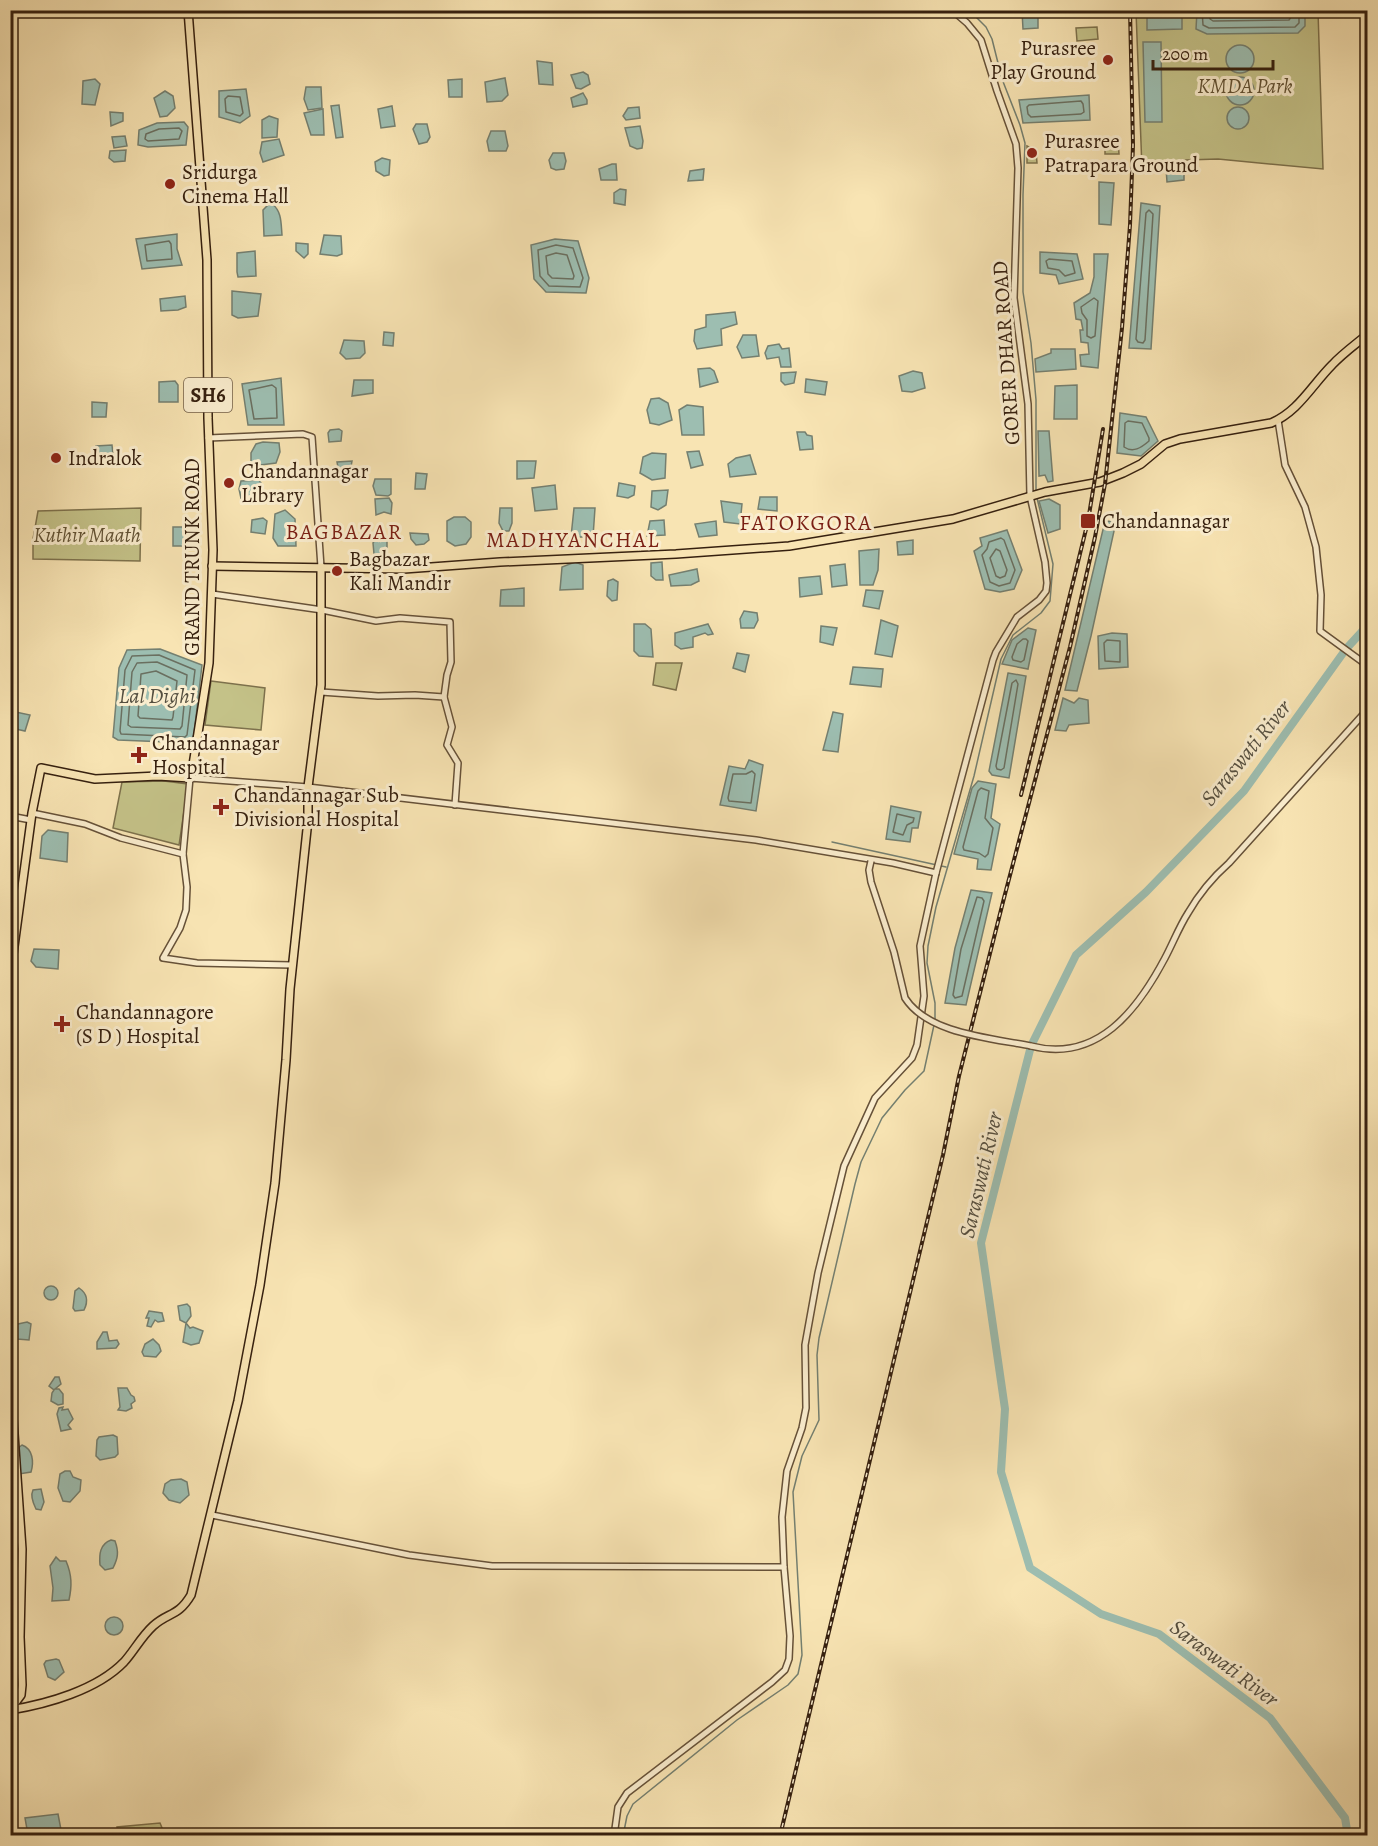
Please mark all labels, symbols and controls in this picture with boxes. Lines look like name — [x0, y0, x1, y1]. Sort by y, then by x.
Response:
scale bar — [1153, 33, 1273, 71]
place label: Purasree Play Ground — [990, 34, 1097, 86]
text: 200 m — [1162, 42, 1208, 66]
marker: Purasree Play Ground — [1101, 53, 1115, 67]
park label: KMDA Park — [1197, 72, 1293, 100]
place label: Purasree Patrapara Ground — [1044, 127, 1199, 179]
marker: Purasree Patrapara Ground — [1025, 146, 1039, 160]
place label: Sridurga Cinema Hall — [182, 158, 288, 210]
marker: Sridurga Cinema Hall — [163, 177, 177, 191]
street label: GORER DHAR ROAD — [986, 260, 1026, 446]
road number: SH6 — [184, 378, 232, 412]
place label: Indralok — [68, 444, 142, 472]
marker: Indralok — [49, 451, 63, 465]
place label: Chandannagar Library — [241, 457, 369, 509]
street label: GRAND TRUNK ROAD — [178, 458, 206, 656]
marker: Chandannagar Library — [222, 476, 236, 490]
place label: Chandannagar — [1102, 507, 1230, 535]
district label: FATOKGORA — [739, 508, 873, 538]
marker: Chandannagar — [1079, 512, 1097, 530]
district label: BAGBAZAR — [285, 517, 403, 547]
park label: Kuthir Maath — [33, 521, 141, 549]
district label: MADHYANCHAL — [486, 525, 660, 555]
place label: Bagbazar Kali Mandir — [349, 545, 451, 597]
marker: Bagbazar Kali Mandir — [330, 564, 344, 578]
water label: Lal Dighi — [118, 681, 196, 711]
water label: Saraswati River — [1194, 693, 1299, 812]
place label: Chandannagar Hospital — [152, 729, 280, 781]
marker: Chandannagar Hospital — [130, 746, 148, 764]
place label: Chandannagar Sub Divisional Hospital — [234, 781, 399, 833]
marker: Chandannagar Sub Divisional Hospital — [212, 798, 230, 816]
place label: Chandannagore (S D ) Hospital — [76, 998, 214, 1050]
marker: Chandannagore (S D ) Hospital — [53, 1015, 71, 1033]
water label: Saraswati River — [952, 1108, 1010, 1241]
water label: Saraswati River — [1164, 1612, 1285, 1714]

